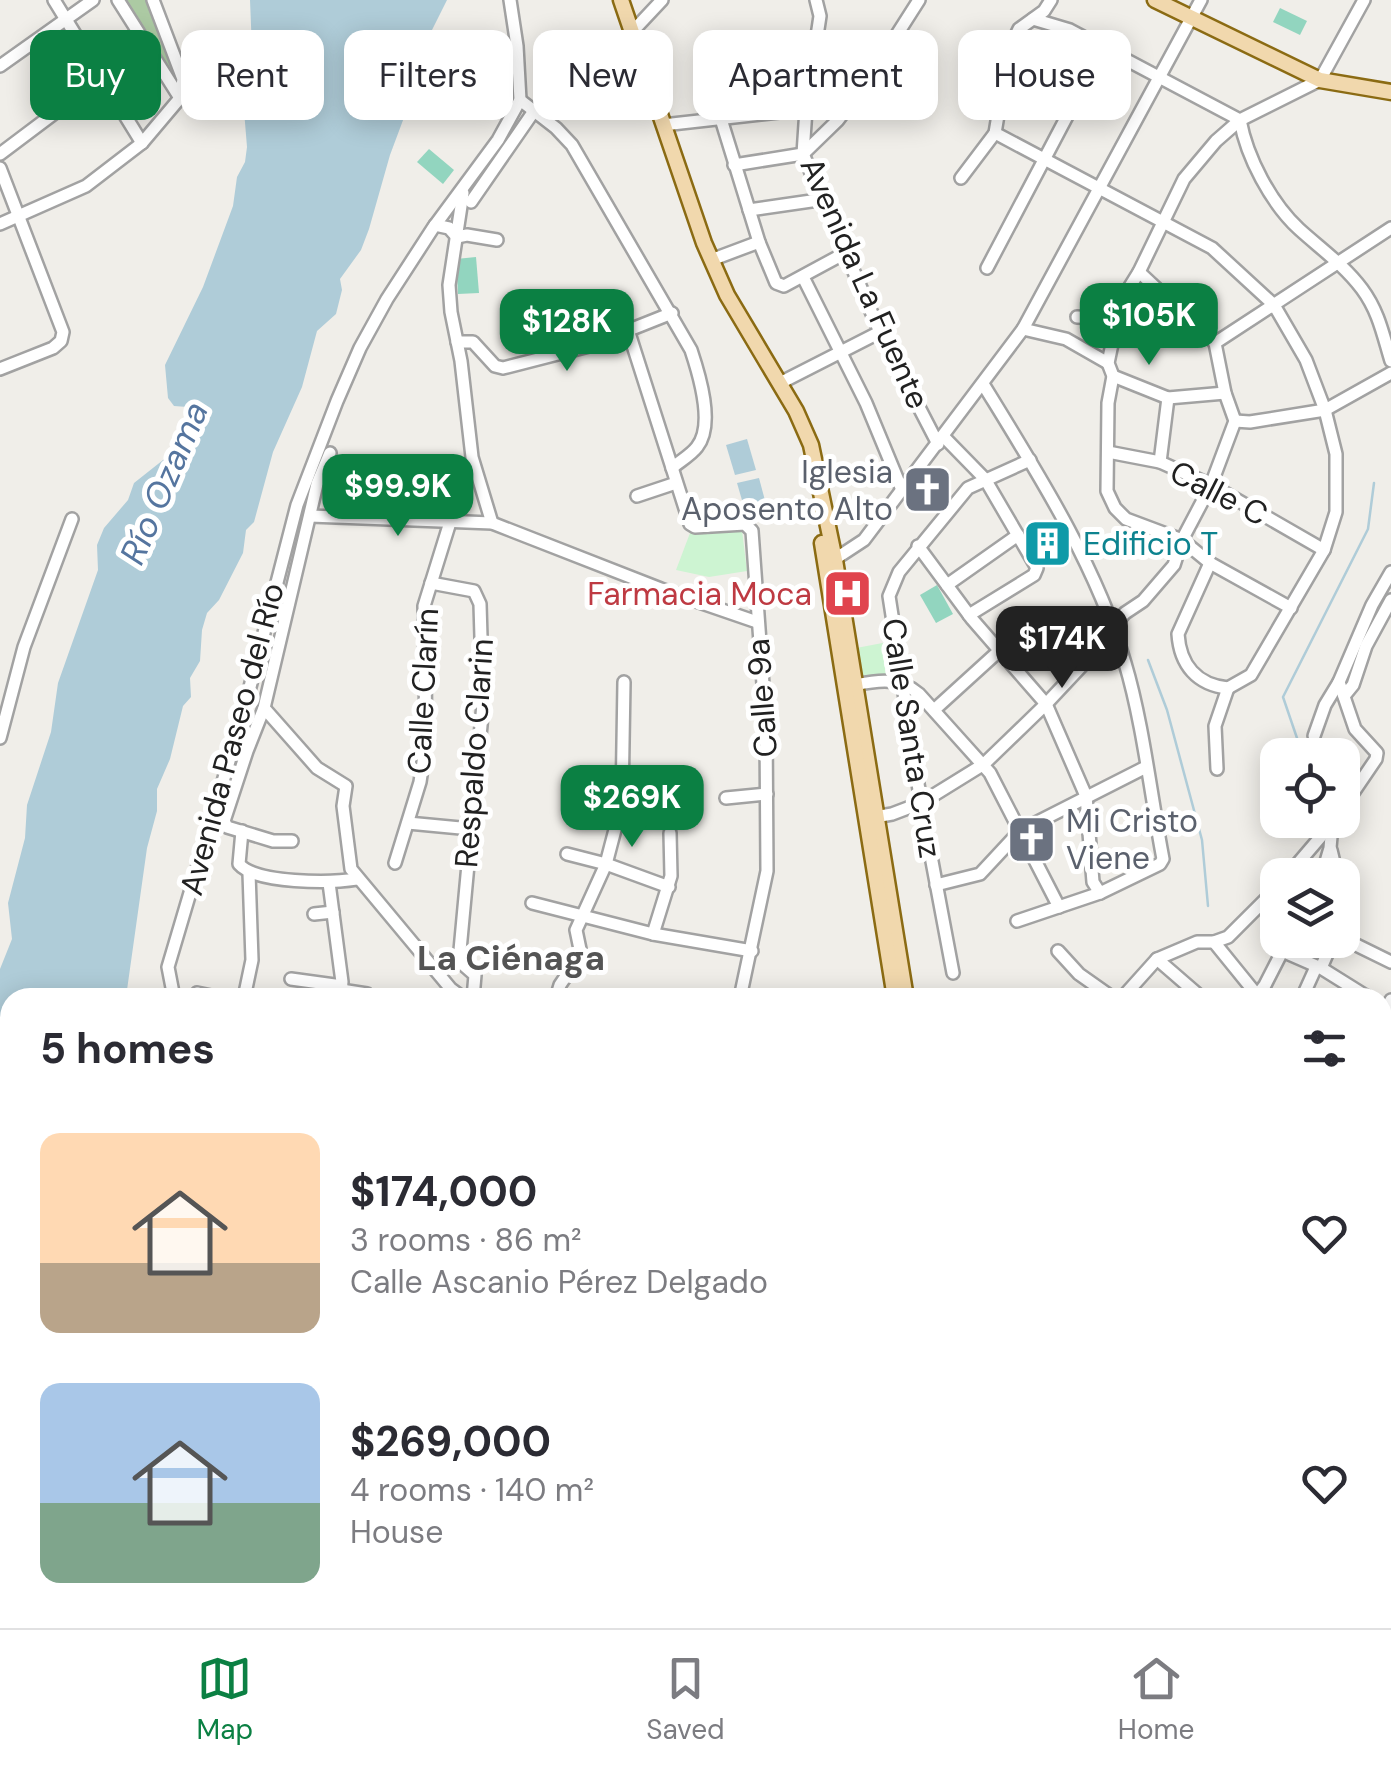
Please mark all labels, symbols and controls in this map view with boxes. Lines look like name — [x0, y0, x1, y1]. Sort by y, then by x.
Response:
chip: Buy — [30, 30, 161, 120]
chip: Rent — [181, 30, 324, 120]
chip: Filters — [344, 30, 513, 120]
chip: New — [533, 30, 673, 120]
chip: Apartment — [693, 30, 938, 120]
chip: House — [958, 30, 1131, 120]
street label: Avenida La Fuente — [791, 151, 939, 415]
pin: $105K — [1079, 283, 1219, 368]
pin: $128K — [497, 289, 637, 374]
text: $105K — [1102, 294, 1196, 336]
text: $128K — [522, 300, 612, 342]
water label: Río Ozama — [109, 395, 219, 571]
place label: Iglesia Aposento Alto — [681, 451, 893, 530]
street label: Calle C — [1163, 451, 1275, 535]
pin: $99.9K — [317, 454, 479, 539]
church icon: Iglesia Aposento Alto — [902, 464, 954, 516]
text: $99.9K — [344, 465, 452, 507]
building icon: Edificio T — [1022, 518, 1074, 570]
place label: Edificio T — [1083, 523, 1218, 565]
hospital icon: Farmacia Moca — [821, 568, 873, 620]
place label: Farmacia Moca — [587, 573, 812, 615]
street label: Avenida Paseo del Río — [170, 578, 294, 900]
pin: $174K — [992, 606, 1132, 691]
street label: Calle Clarín — [398, 607, 448, 775]
street label: Calle Santa Cruz — [872, 615, 952, 861]
text: $174K — [1018, 617, 1106, 659]
street label: Respaldo Clarin — [445, 637, 503, 869]
street label: Calle 9a — [737, 637, 787, 759]
map controls — [1260, 738, 1360, 958]
button: locate — [1260, 738, 1360, 838]
pin: $269K — [562, 765, 702, 850]
text: $269K — [583, 776, 681, 818]
place label: Mi Cristo Viene — [1066, 800, 1198, 879]
church icon: Mi Cristo Viene — [1005, 813, 1057, 865]
button: layers — [1260, 858, 1360, 958]
district label: La Ciénaga — [417, 935, 605, 981]
text: 5 homes — [40, 1021, 215, 1076]
icon: filters — [1297, 1021, 1352, 1076]
text: $174,000 — [350, 1164, 537, 1219]
icon: home — [120, 1173, 240, 1293]
icon: heart — [1297, 1206, 1352, 1261]
text: 3 rooms · 86 m² — [350, 1219, 582, 1261]
text: Calle Ascanio Pérez Delgado — [350, 1261, 768, 1303]
text: $269,000 — [350, 1414, 551, 1469]
icon: home — [120, 1423, 240, 1543]
icon: heart — [1297, 1456, 1352, 1511]
text: 4 rooms · 140 m² — [350, 1469, 594, 1511]
text: House — [350, 1511, 443, 1553]
tab: Map — [197, 1651, 253, 1748]
tab: Saved — [646, 1651, 725, 1748]
tab: Home — [1118, 1651, 1194, 1748]

